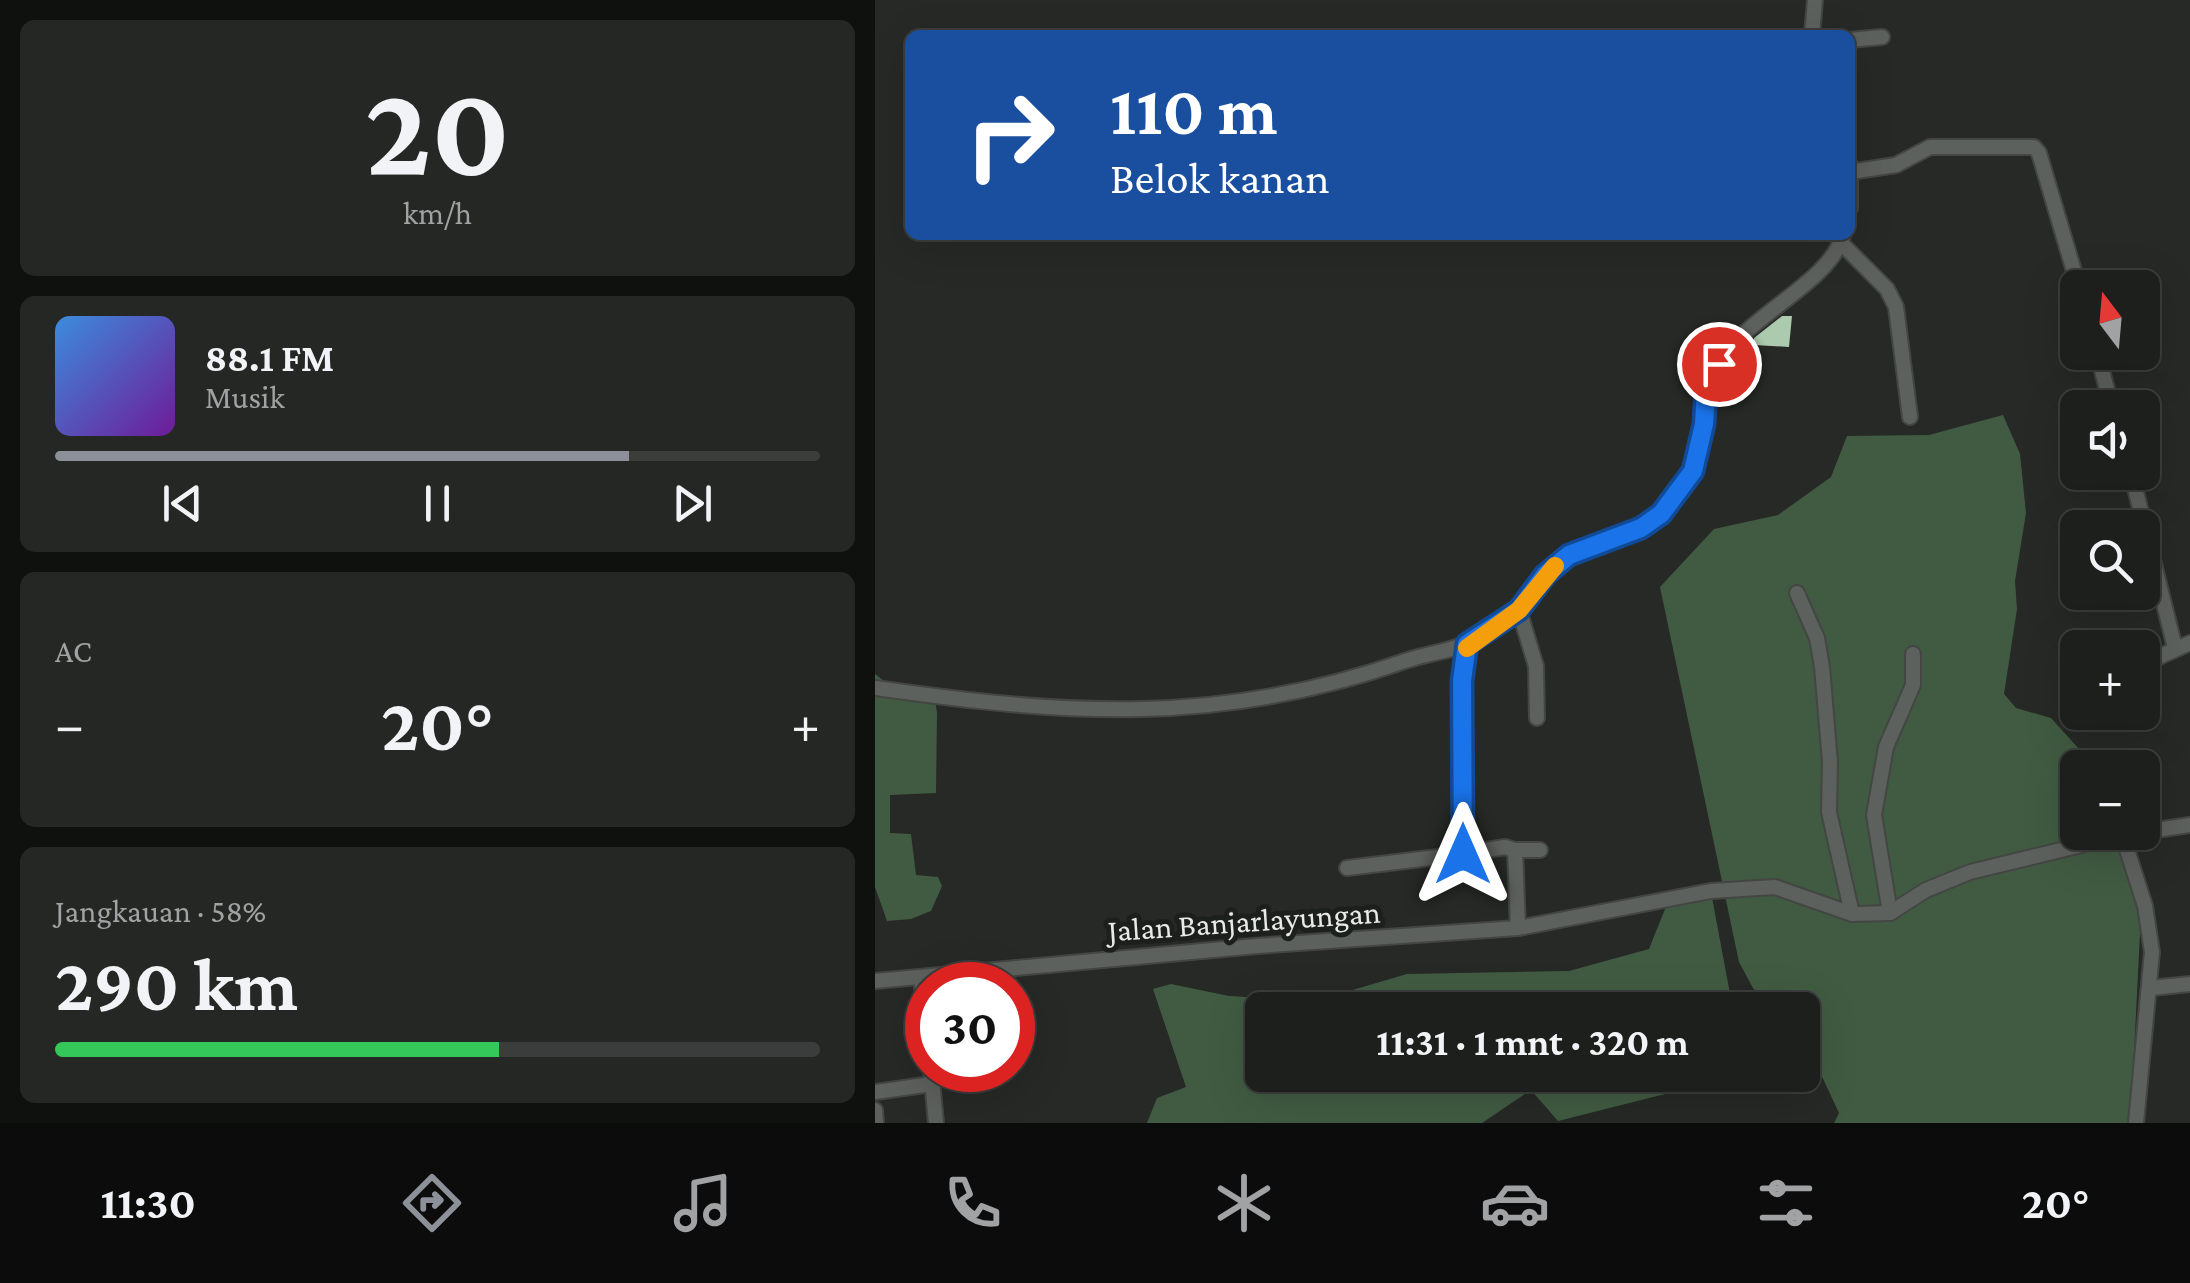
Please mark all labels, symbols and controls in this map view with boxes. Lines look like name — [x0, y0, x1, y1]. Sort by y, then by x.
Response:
text: 20 — [365, 57, 510, 202]
icon: right — [945, 70, 1075, 200]
text: 110 m — [1110, 71, 1278, 149]
text: Belok kanan — [1110, 153, 1330, 203]
text: km/h — [403, 195, 472, 231]
north arrow — [2060, 270, 2160, 370]
map controls — [2060, 270, 2160, 850]
pin — [1677, 322, 1762, 407]
text: 88.1 FM — [205, 337, 334, 379]
icon: arrive — [1692, 337, 1747, 392]
text: Musik — [205, 379, 285, 415]
button: sound — [2060, 390, 2160, 490]
icon: previous — [155, 476, 210, 531]
icon: pause — [410, 476, 465, 531]
icon: next — [665, 476, 720, 531]
button: search — [2060, 510, 2160, 610]
button: + — [2060, 630, 2160, 730]
text: AC — [55, 633, 92, 669]
text: 20° — [381, 683, 494, 766]
text: − — [55, 694, 84, 755]
text: + — [791, 694, 820, 755]
button: − — [2060, 750, 2160, 850]
position arrow — [1411, 802, 1515, 906]
text: Jangkauan · 58% — [55, 893, 266, 929]
street label: Jalan Banjarlayungan — [1103, 894, 1382, 949]
text: 290 km — [55, 943, 298, 1026]
speed limit sign: 30 — [905, 962, 1035, 1092]
text: 11:31 · 1 mnt · 320 m — [1376, 1021, 1689, 1063]
icon: directions — [397, 1168, 467, 1238]
icon: music — [668, 1168, 738, 1238]
icon: phone — [938, 1168, 1008, 1238]
icon: climate — [1209, 1168, 1279, 1238]
icon: car — [1480, 1168, 1550, 1238]
icon: filters — [1751, 1168, 1821, 1238]
text: 11:30 — [100, 1178, 196, 1228]
text: 20° — [2022, 1178, 2090, 1228]

